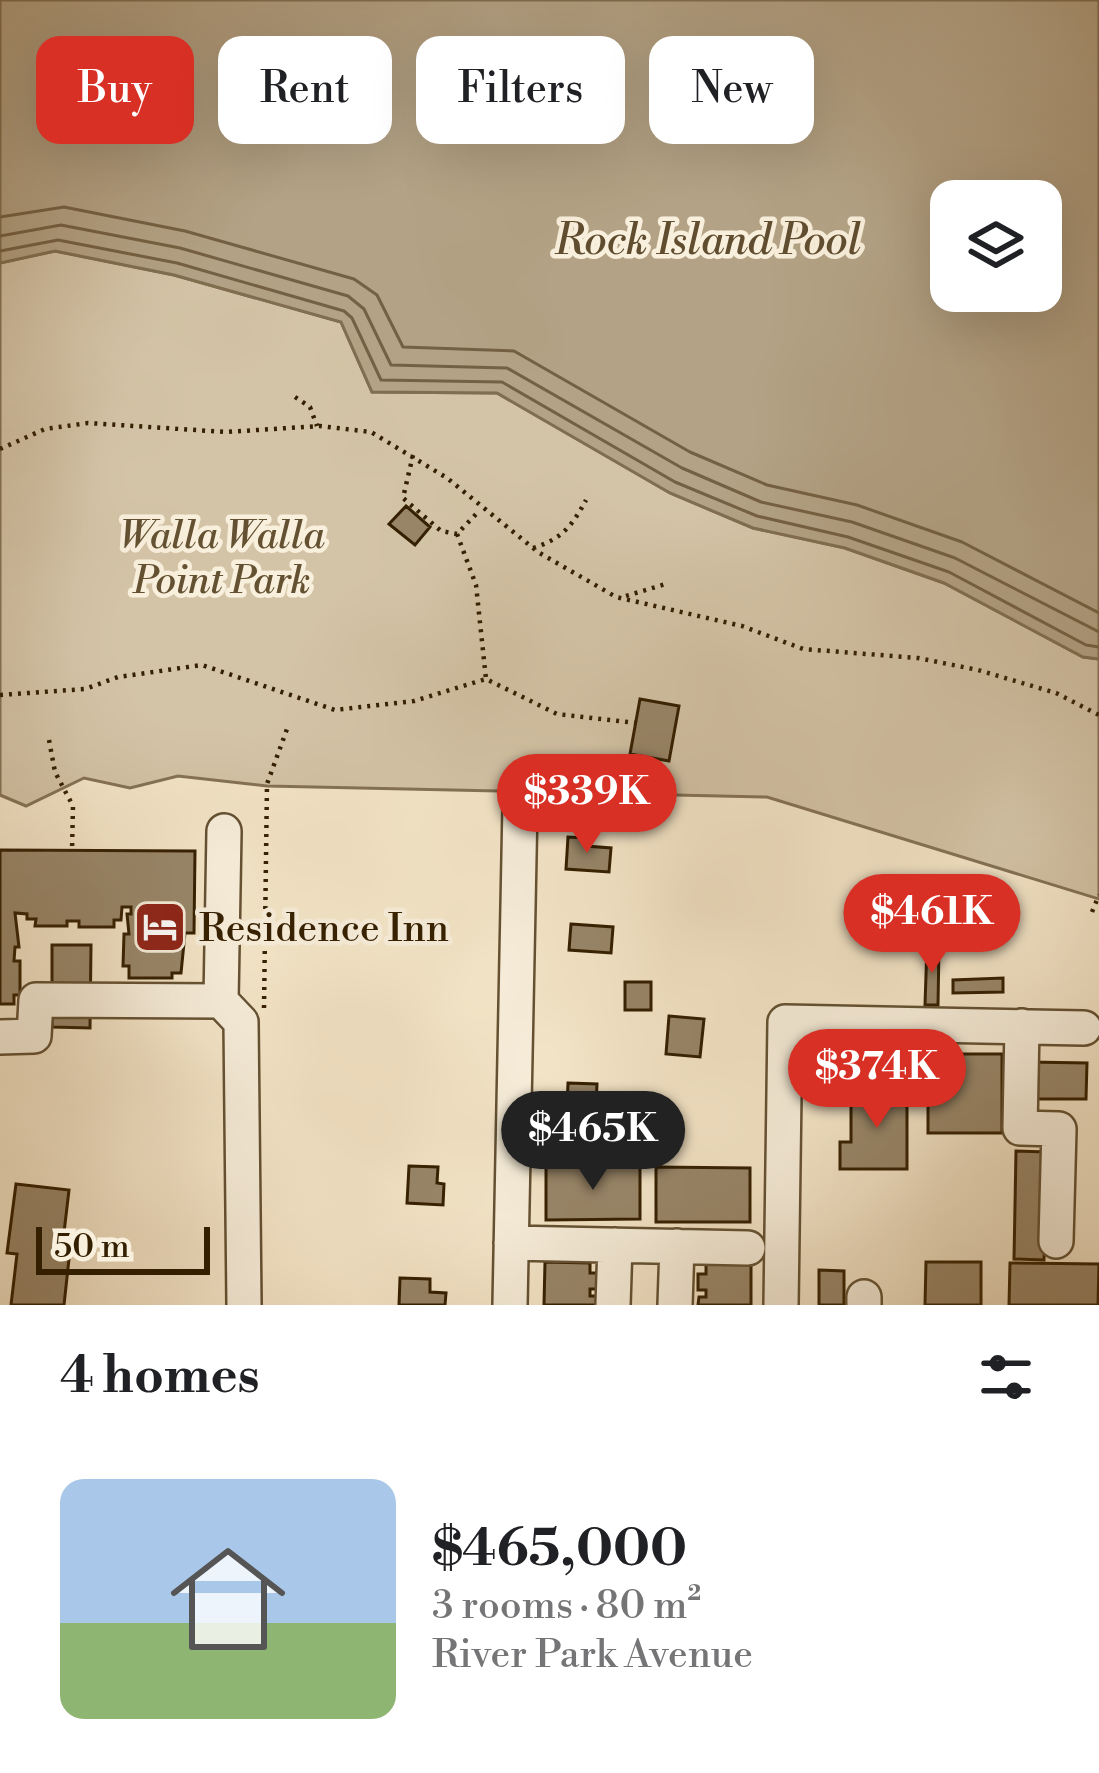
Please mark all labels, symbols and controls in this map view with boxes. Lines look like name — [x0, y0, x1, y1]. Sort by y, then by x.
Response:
chip: Buy — [36, 36, 194, 144]
chip: Rent — [218, 36, 392, 144]
chip: Filters — [416, 36, 625, 144]
chip: New — [649, 36, 814, 144]
map controls — [930, 180, 1062, 312]
button: layers — [930, 180, 1062, 312]
water label: Rock Island Pool — [554, 215, 862, 268]
park label: Walla Walla Point Park — [119, 512, 325, 606]
pin: $339K — [503, 754, 671, 856]
text: $339K — [524, 768, 650, 817]
pin: $461K — [848, 874, 1016, 976]
text: $461K — [870, 888, 994, 937]
hotel icon: Residence Inn — [132, 899, 188, 955]
place label: Residence Inn — [199, 905, 449, 954]
pin: $374K — [793, 1029, 961, 1131]
text: $374K — [815, 1043, 939, 1092]
pin: $465K — [509, 1091, 677, 1193]
text: $465K — [528, 1105, 658, 1154]
scale bar — [36, 1221, 210, 1274]
text: 50 m — [54, 1227, 130, 1268]
icon: filters — [973, 1344, 1039, 1410]
text: 4 homes — [60, 1345, 260, 1409]
text: $465,000 — [432, 1518, 687, 1582]
icon: home — [156, 1527, 300, 1671]
text: 3 rooms · 80 m² — [432, 1582, 701, 1631]
text: River Park Avenue — [432, 1631, 753, 1680]

